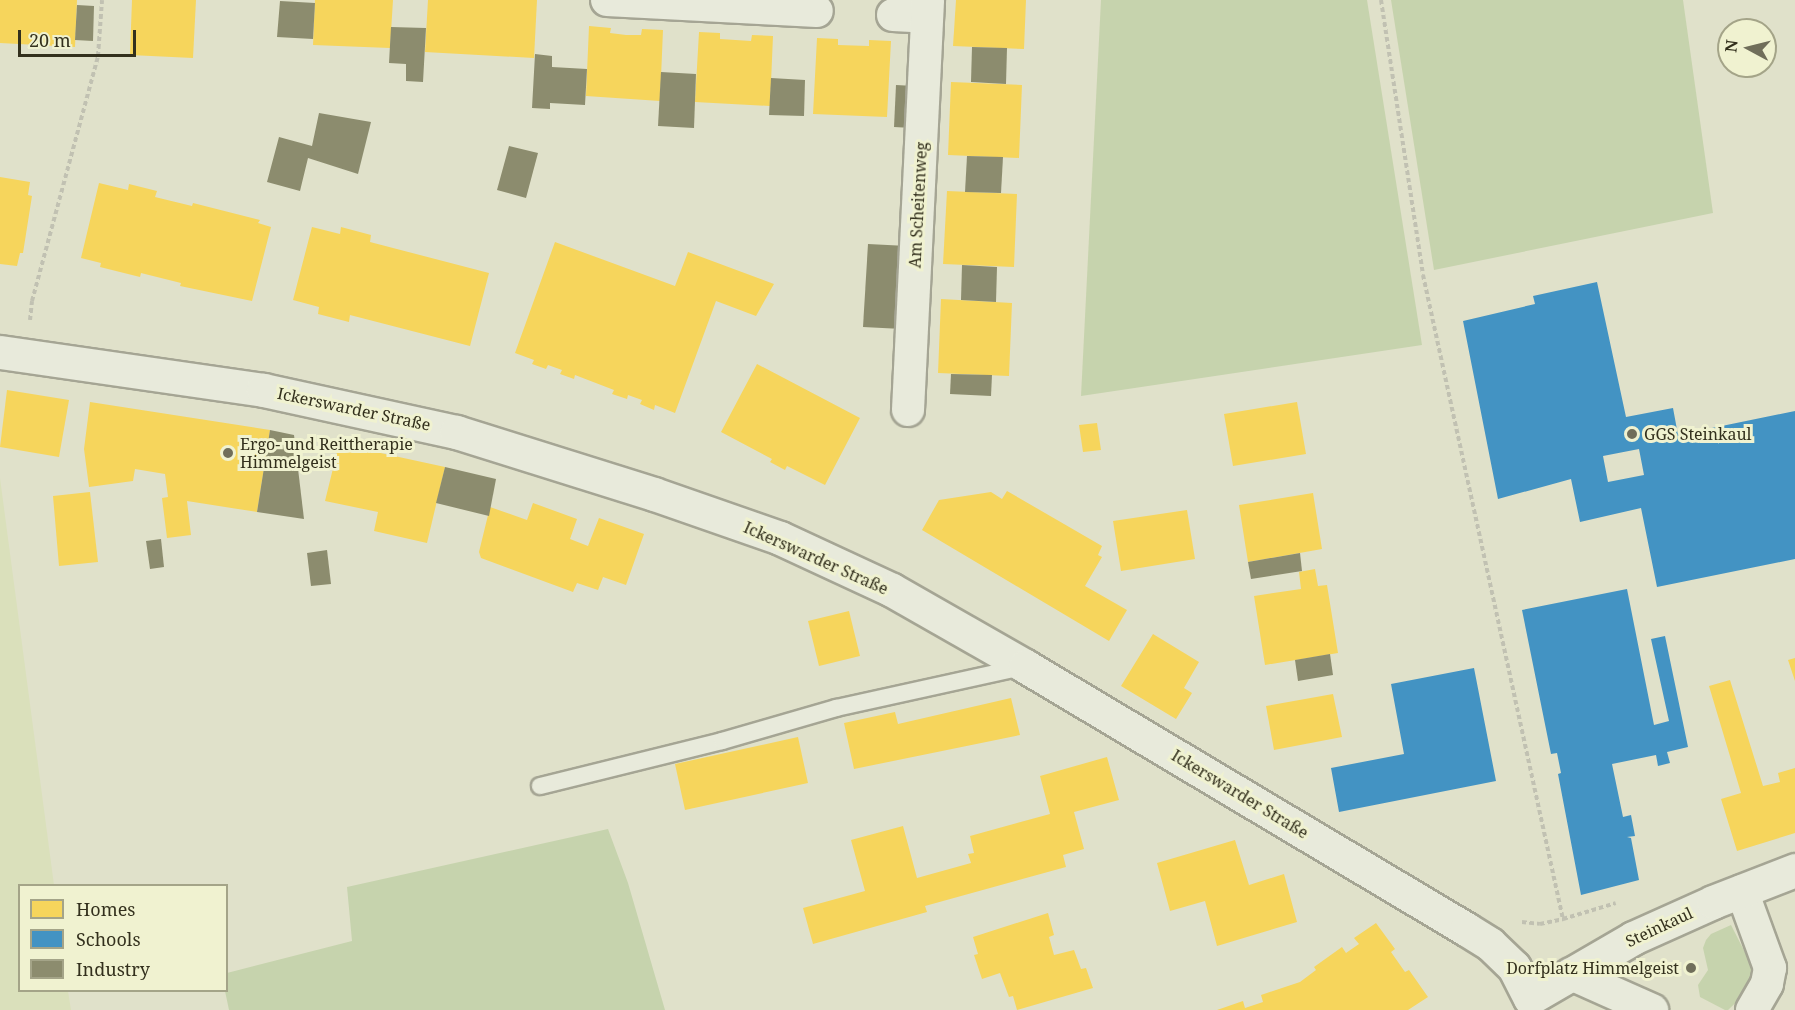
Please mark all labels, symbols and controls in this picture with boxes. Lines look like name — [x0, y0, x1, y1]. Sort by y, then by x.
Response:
scale bar — [21, 18, 140, 56]
north arrow — [1717, 18, 1777, 78]
text: 20 m — [29, 28, 71, 52]
text: N — [1719, 38, 1743, 54]
street label: Am Scheitenweg — [905, 141, 931, 269]
street label: Ickerswarder Straße — [276, 383, 432, 435]
place label: GGS Steinkaul — [1644, 424, 1752, 444]
marker: GGS Steinkaul — [1625, 427, 1639, 441]
place label: Ergo- und Reittherapie Himmelgeist — [240, 434, 413, 472]
marker: Ergo- und Reittherapie Himmelgeist — [221, 446, 235, 460]
street label: Ickerswarder Straße — [741, 518, 891, 598]
street label: Ickerswarder Straße — [1168, 746, 1312, 842]
legend — [18, 884, 228, 992]
text: Homes — [76, 897, 135, 921]
street label: Steinkaul — [1622, 903, 1696, 951]
text: Schools — [76, 927, 141, 951]
text: Industry — [76, 957, 150, 981]
place label: Dorfplatz Himmelgeist — [1506, 958, 1679, 978]
marker: Dorfplatz Himmelgeist — [1684, 961, 1698, 975]

